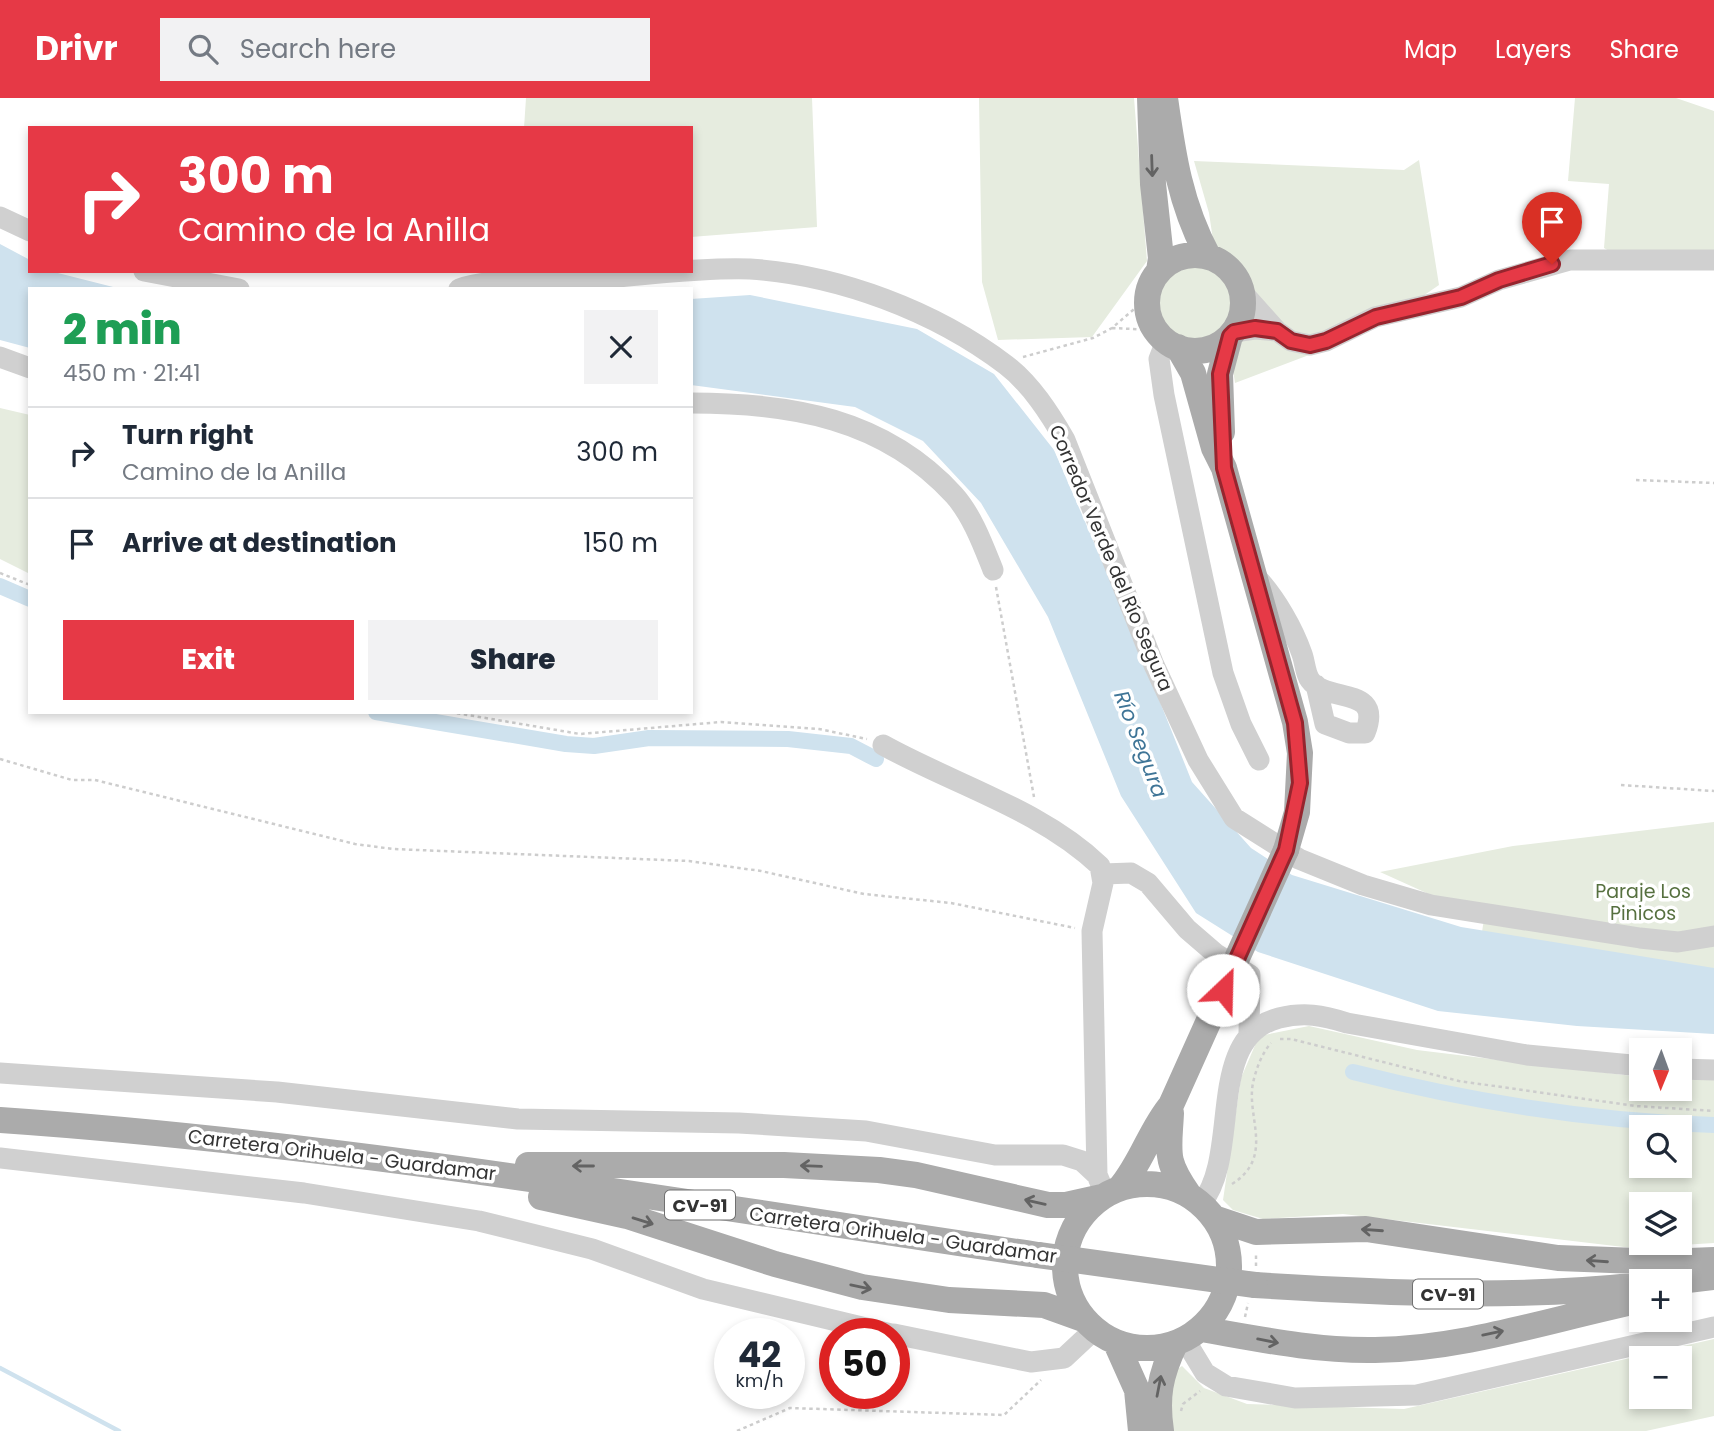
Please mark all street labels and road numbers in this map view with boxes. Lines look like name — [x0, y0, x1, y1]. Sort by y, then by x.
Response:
street label: Corredor Verde del Río Segura — [1042, 421, 1180, 695]
street label: Carretera Orihuela - Guardamar — [186, 1123, 498, 1187]
road number: CV-91 — [665, 1190, 735, 1220]
street label: Carretera Orihuela - Guardamar — [748, 1200, 1058, 1270]
road number: CV-91 — [1413, 1280, 1483, 1308]

